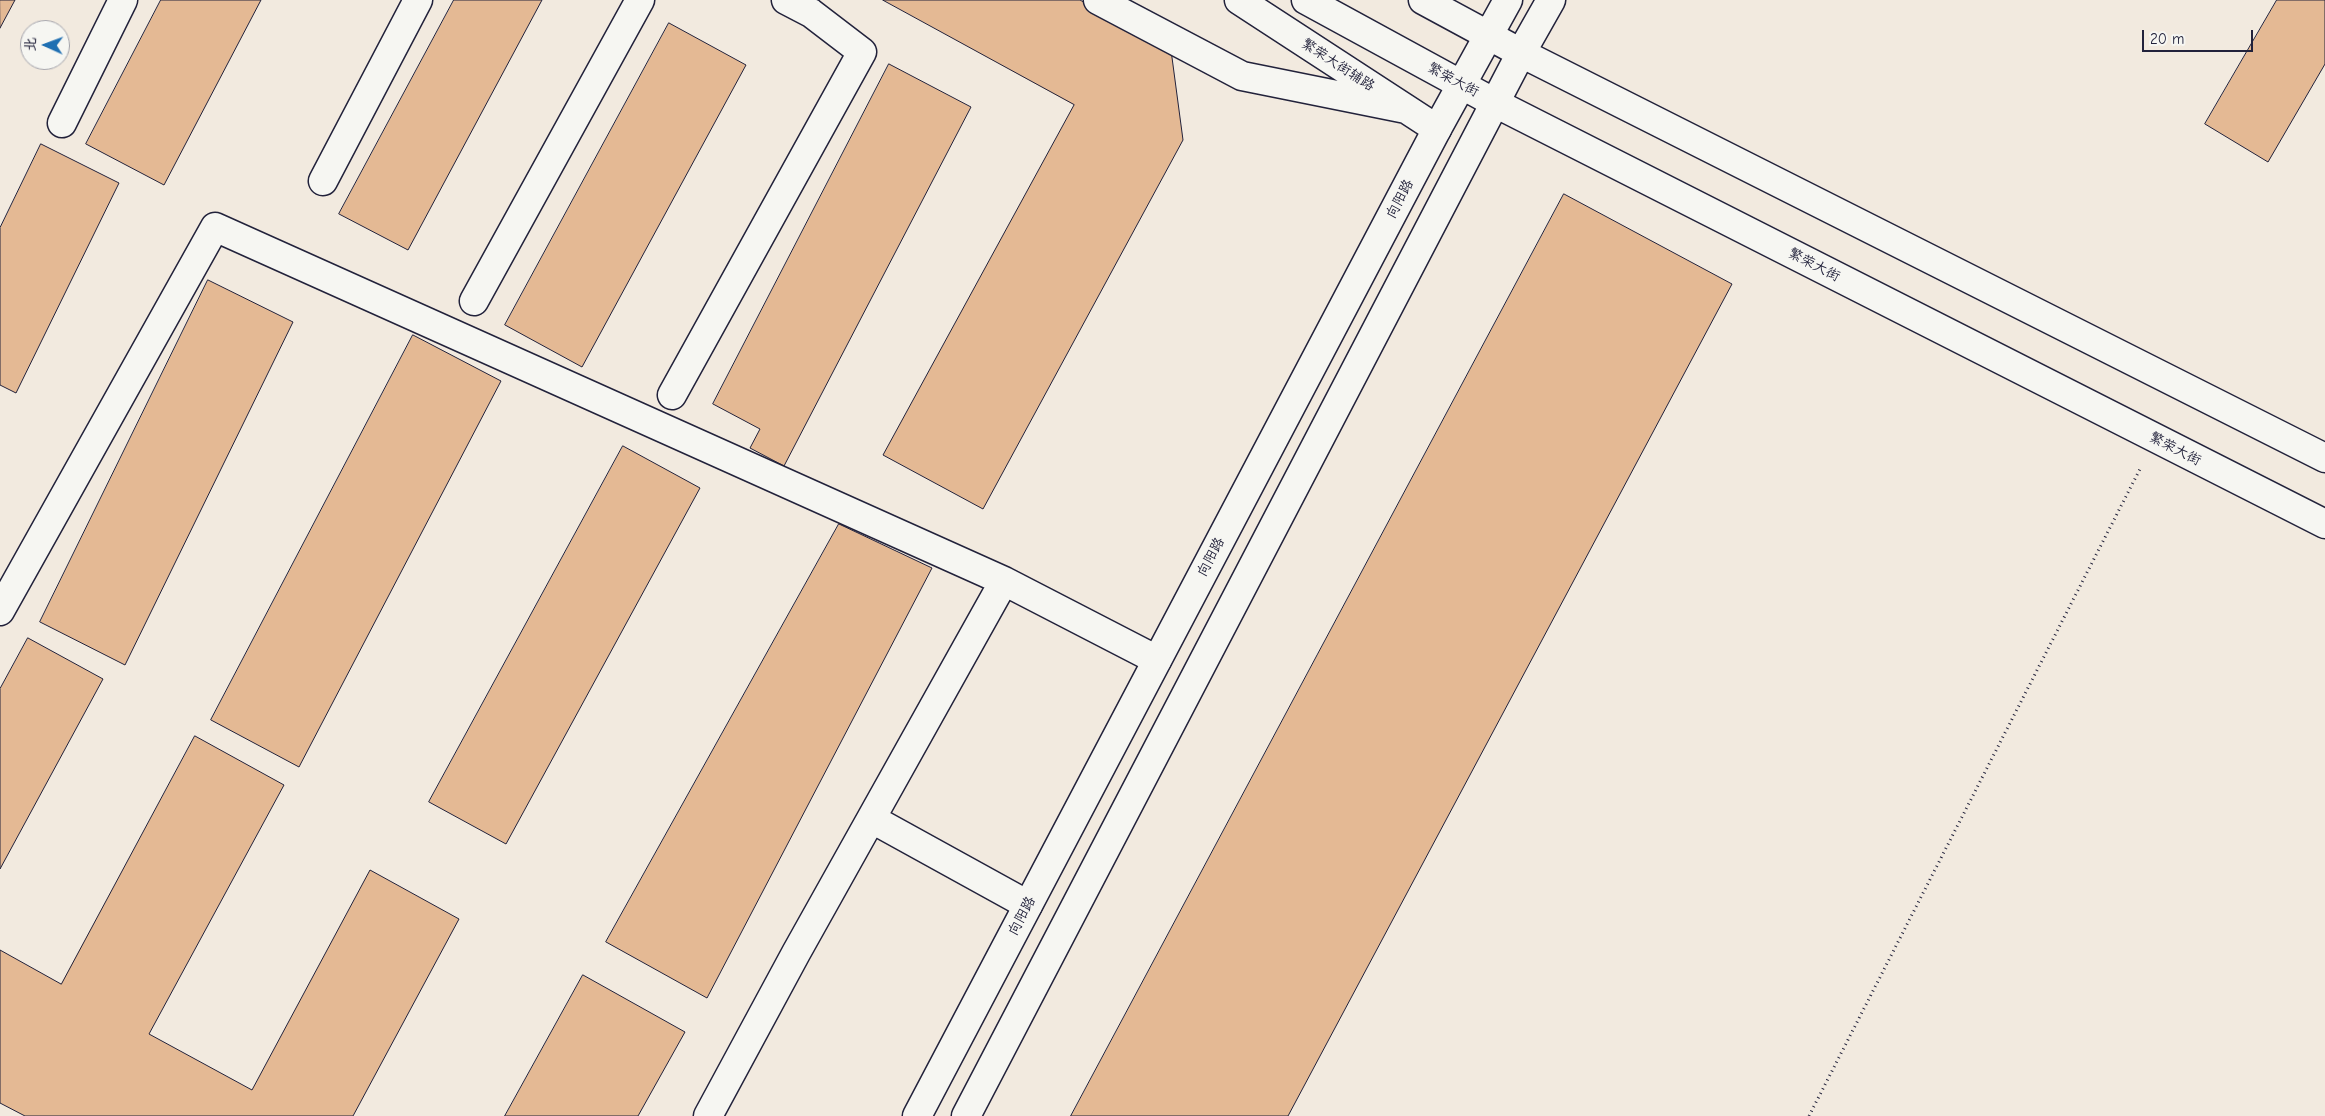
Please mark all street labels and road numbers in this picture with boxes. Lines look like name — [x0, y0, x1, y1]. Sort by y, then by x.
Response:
street label: 繁荣大街辅路 — [1298, 35, 1378, 95]
street label: 繁荣大街 — [1424, 59, 1482, 101]
street label: 向阳路 — [1383, 177, 1417, 221]
street label: 繁荣大街 — [1785, 245, 1843, 285]
street label: 繁荣大街 — [2146, 429, 2204, 469]
street label: 向阳路 — [1194, 535, 1228, 579]
street label: 向阳路 — [1005, 894, 1039, 938]

